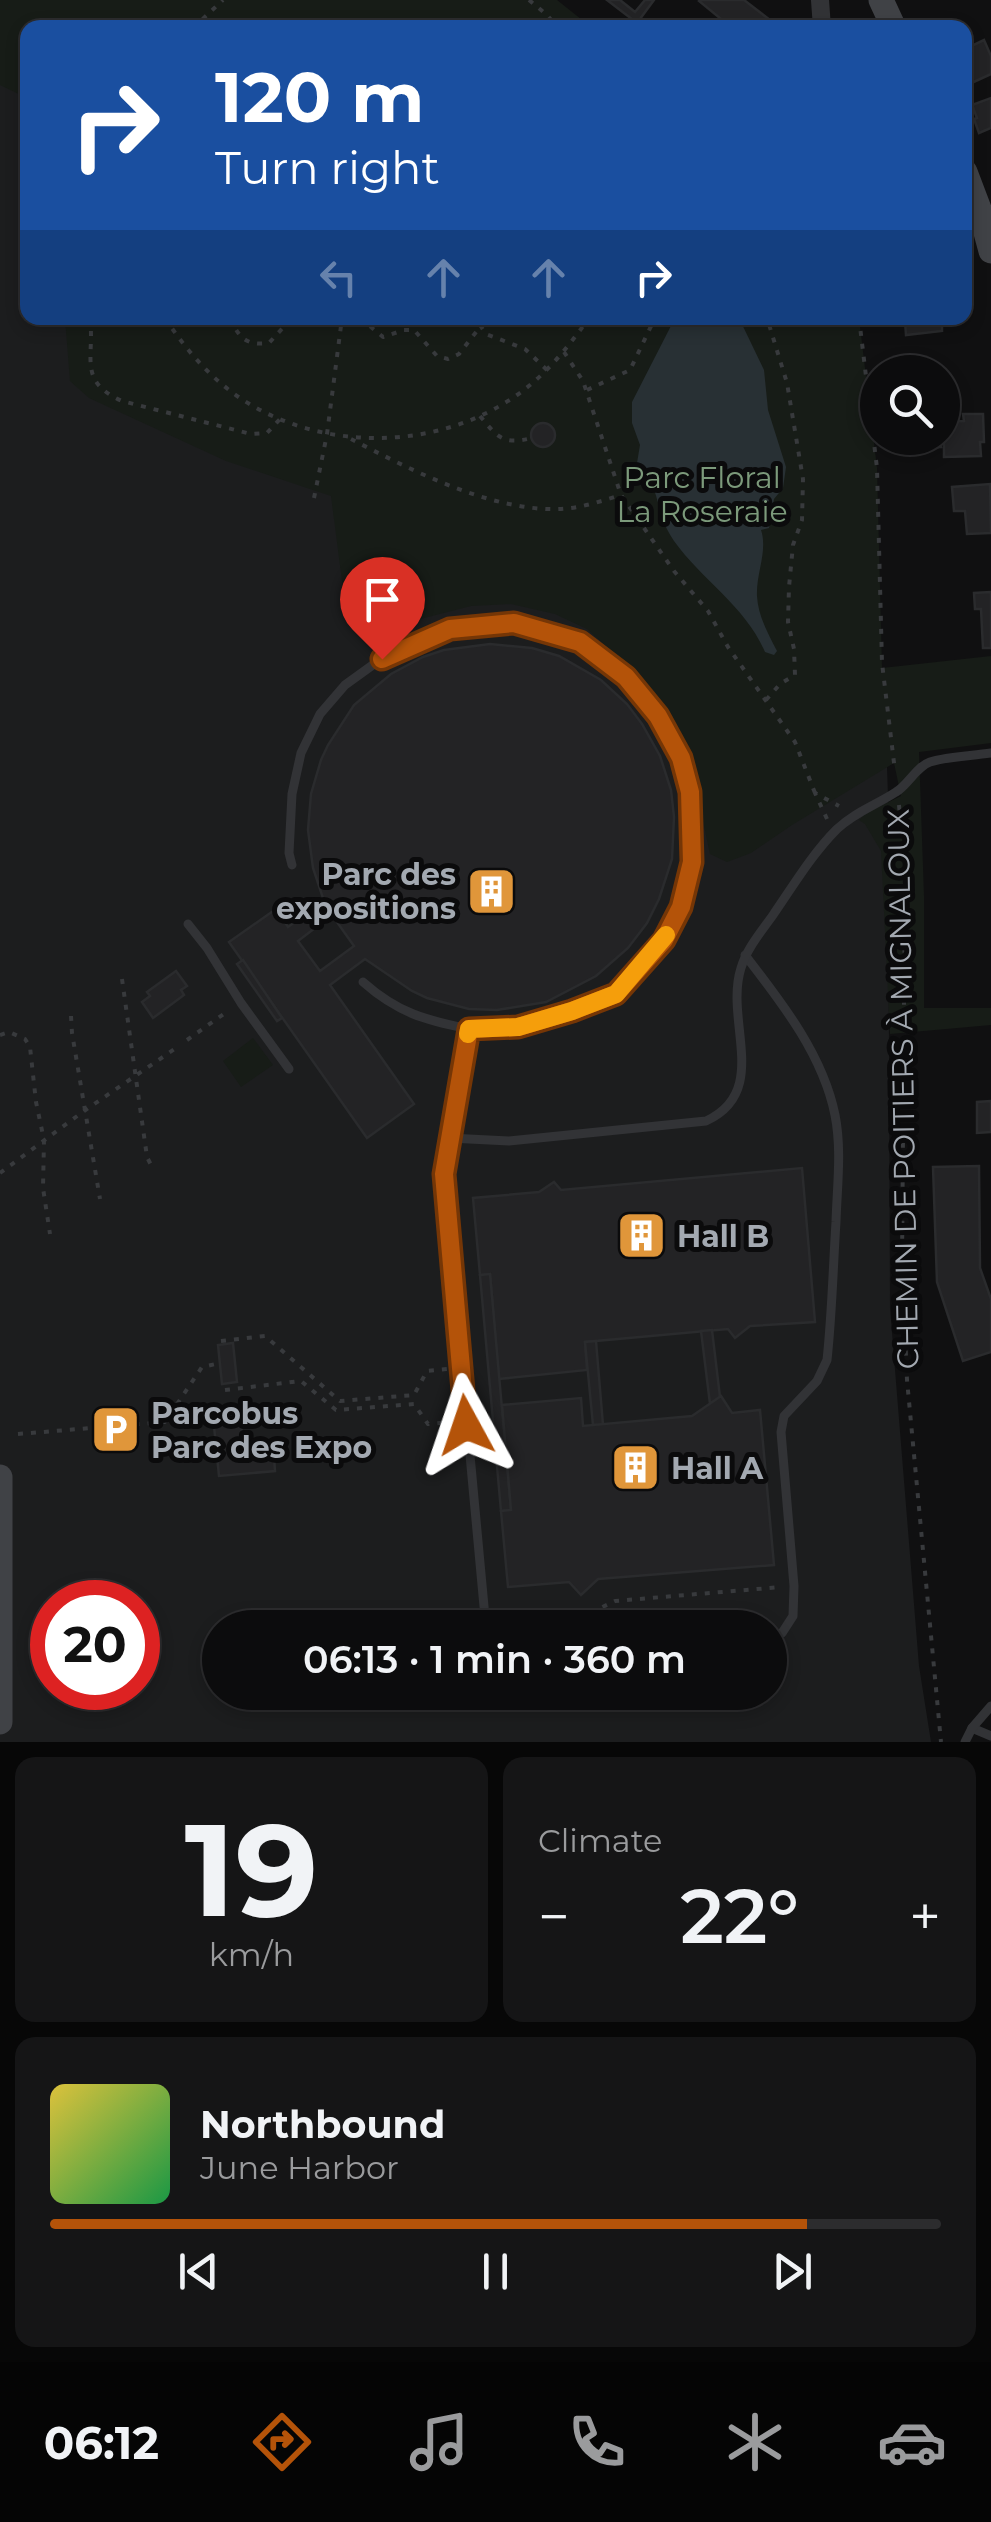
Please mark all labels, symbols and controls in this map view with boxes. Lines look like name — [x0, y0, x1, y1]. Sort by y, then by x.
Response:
text: 120 m — [215, 54, 425, 140]
icon: right — [50, 60, 180, 190]
text: Turn right — [215, 140, 440, 195]
icon: left — [311, 250, 366, 305]
icon: ahead — [416, 250, 471, 305]
icon: ahead — [521, 250, 576, 305]
icon: right — [626, 250, 681, 305]
map controls — [860, 355, 960, 455]
button: search — [860, 355, 960, 455]
park label: Parc Floral La Roseraie — [616, 459, 788, 530]
pin — [340, 557, 425, 660]
icon: arrive — [355, 572, 410, 627]
street label: CHEMIN DE POITIERS À MIGNALOUX — [880, 808, 926, 1369]
place label: Parc des expositions — [276, 856, 456, 927]
building icon: Parc des expositions — [465, 865, 517, 917]
building icon: Hall B — [616, 1210, 668, 1262]
place label: Hall B — [677, 1218, 769, 1255]
position arrow — [414, 1373, 518, 1477]
place label: Parcobus Parc des Expo — [151, 1395, 372, 1466]
parking icon: Parcobus Parc des Expo — [90, 1404, 142, 1456]
building icon: Hall A — [610, 1442, 662, 1494]
place label: Hall A — [671, 1450, 764, 1487]
speed limit sign: 20 — [30, 1580, 160, 1710]
text: 06:13 · 1 min · 360 m — [303, 1636, 686, 1683]
text: 19 — [185, 1790, 318, 1949]
text: Climate — [538, 1821, 662, 1860]
text: 22° — [680, 1870, 799, 1962]
text: − — [538, 1883, 570, 1950]
text: + — [909, 1883, 941, 1950]
text: km/h — [209, 1935, 294, 1974]
text: Northbound — [200, 2101, 445, 2148]
text: June Harbor — [200, 2148, 399, 2187]
icon: previous — [171, 2244, 226, 2299]
icon: pause — [468, 2244, 523, 2299]
icon: next — [765, 2244, 820, 2299]
icon: directions — [247, 2407, 317, 2477]
icon: music — [404, 2407, 474, 2477]
icon: phone — [562, 2407, 632, 2477]
icon: climate — [720, 2407, 790, 2477]
icon: car — [877, 2407, 947, 2477]
text: 06:12 — [44, 2415, 159, 2470]

